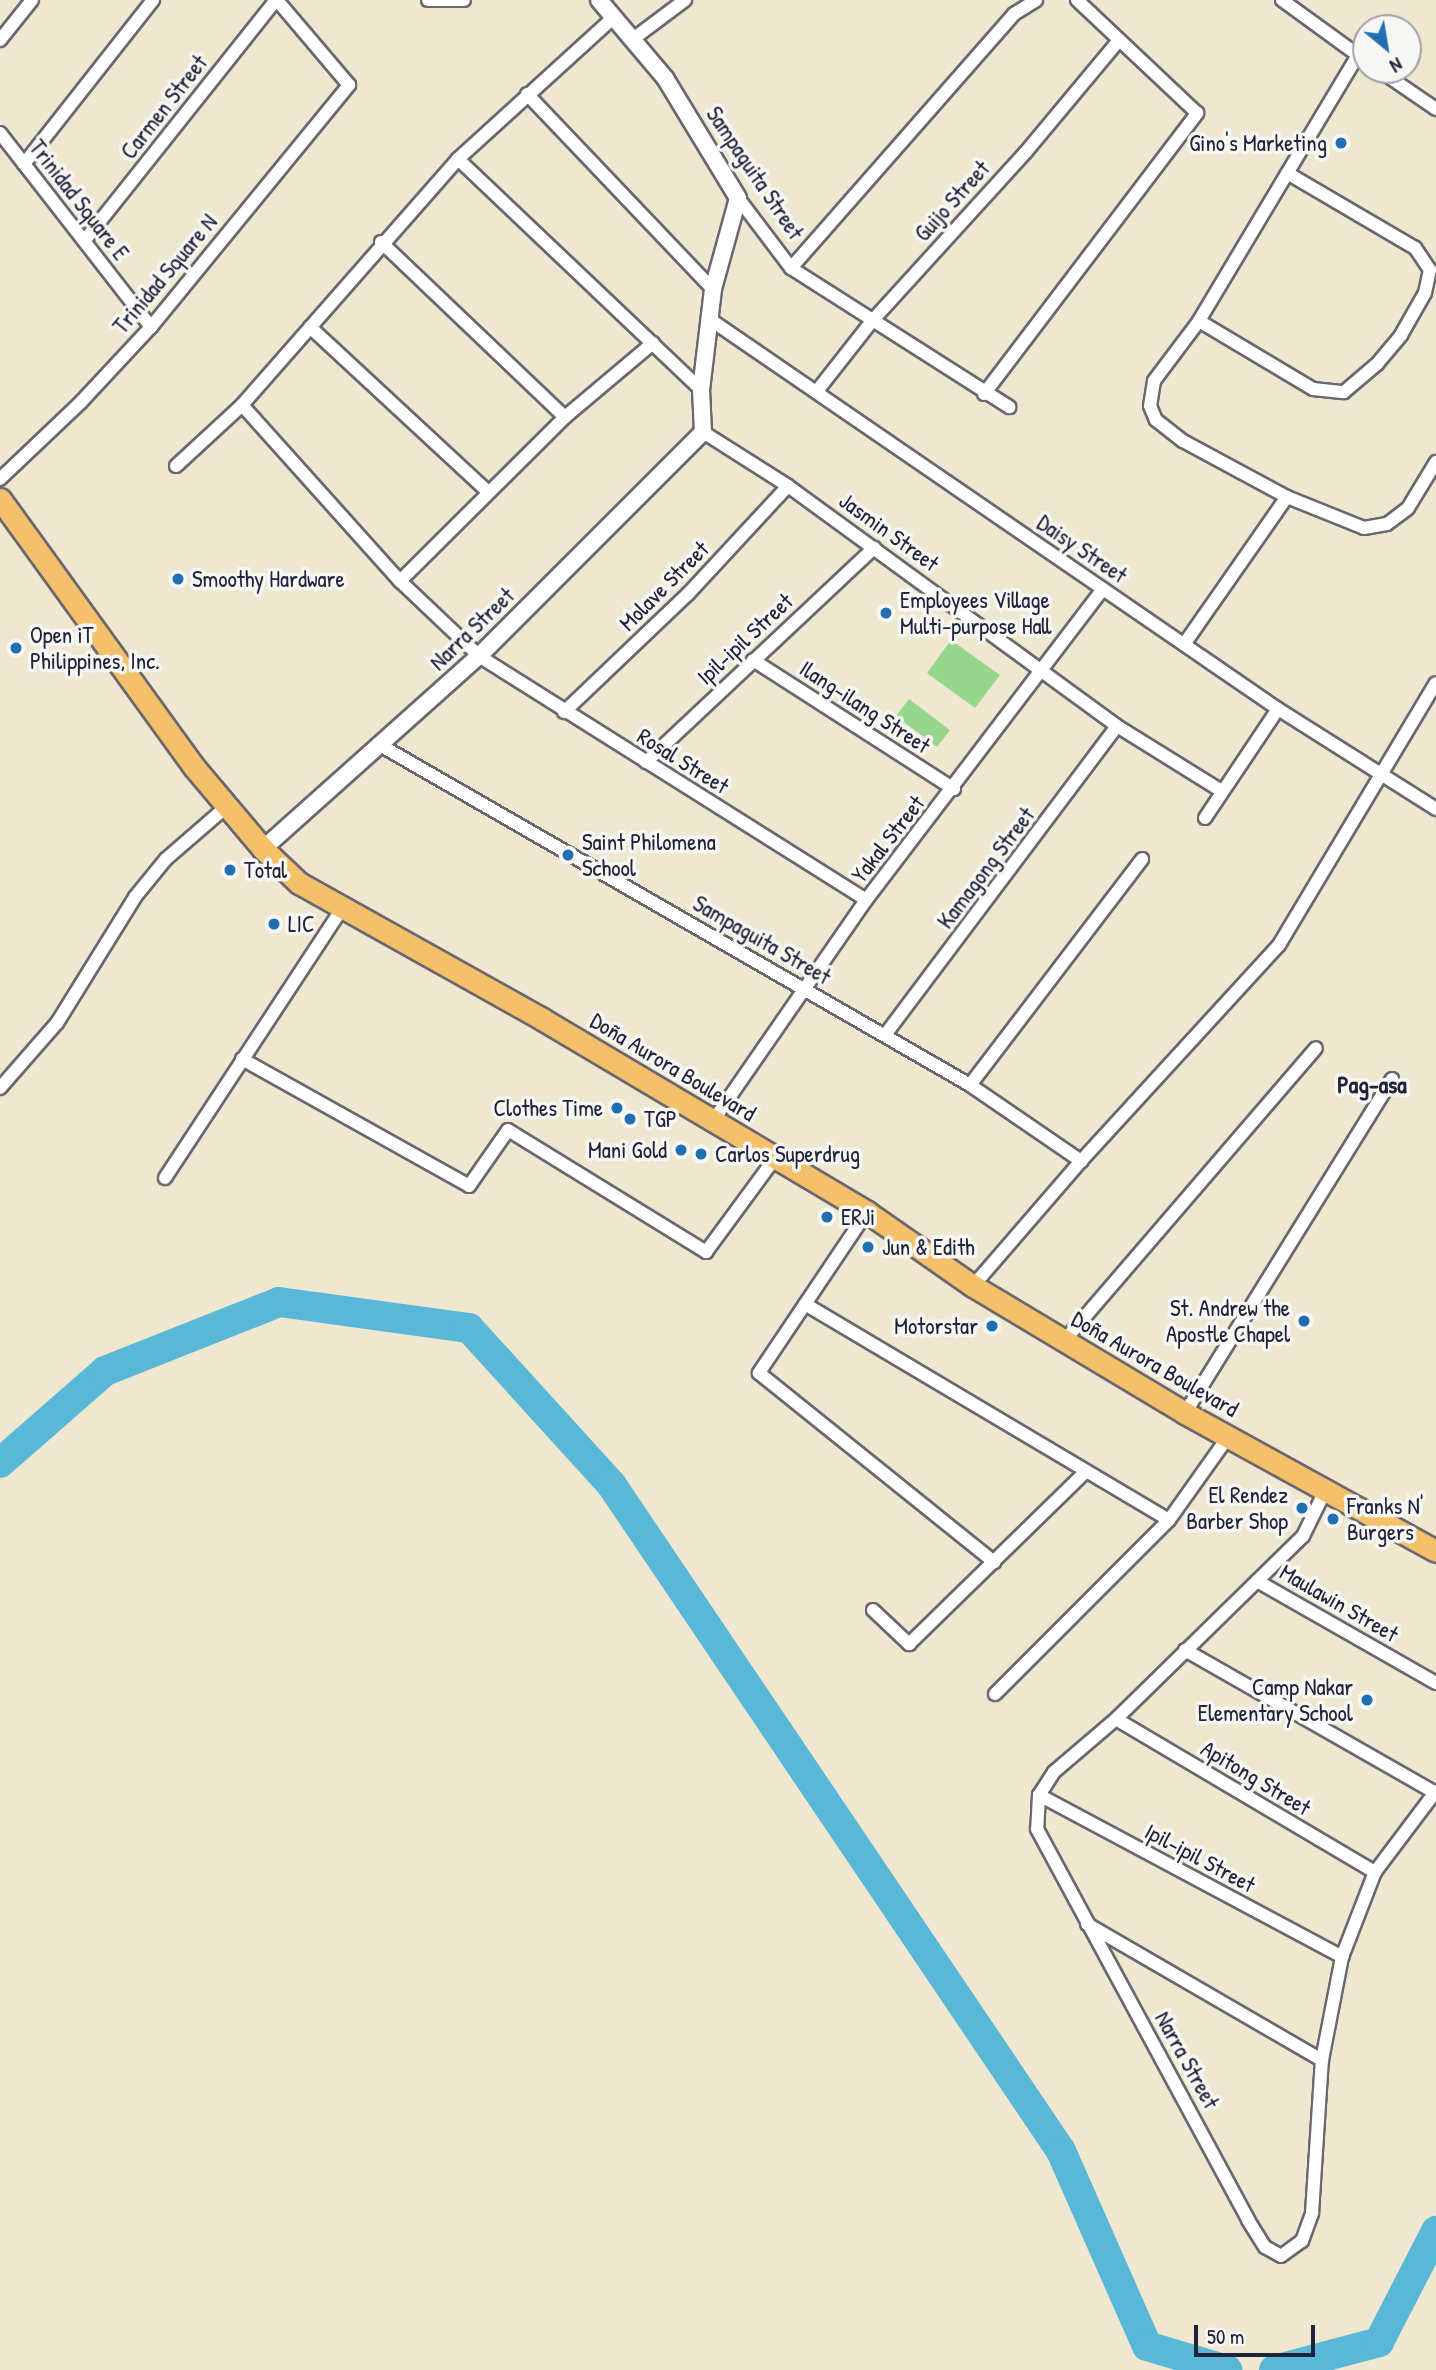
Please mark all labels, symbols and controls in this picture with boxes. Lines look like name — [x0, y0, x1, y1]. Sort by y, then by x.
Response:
north arrow — [1352, 14, 1422, 84]
street label: Carmen Street — [115, 49, 213, 165]
text: N — [1386, 52, 1407, 79]
street label: Sampaguita Street — [700, 101, 810, 245]
place label: Gino's Marketing — [1189, 129, 1327, 157]
street label: Trinidad Square E — [23, 134, 135, 266]
marker: Gino's Marketing — [1333, 135, 1349, 151]
street label: Guijo Street — [909, 155, 995, 247]
street label: Trinidad Square N — [107, 209, 223, 339]
street label: Jasmin Street — [834, 487, 944, 577]
street label: Daisy Street — [1032, 509, 1132, 589]
street label: Molave Street — [613, 535, 715, 637]
place label: Smoothy Hardware — [192, 565, 345, 593]
marker: Smoothy Hardware — [170, 571, 186, 587]
street label: Narra Street — [424, 582, 520, 676]
place label: Employees Village Multi-purpose Hall — [900, 586, 1051, 640]
street label: Ipil-ipil Street — [691, 588, 799, 690]
marker: Employees Village Multi-purpose Hall — [878, 605, 894, 621]
place label: Open iT Philippines, Inc. — [30, 621, 160, 675]
marker: Open iT Philippines, Inc. — [8, 640, 24, 656]
street label: Ilang-ilang Street — [794, 655, 936, 759]
street label: Rosal Street — [632, 722, 734, 800]
street label: Yakal Street — [846, 790, 930, 888]
street label: Kamagong Street — [931, 802, 1041, 934]
place label: Saint Philomena School — [582, 828, 716, 882]
marker: Saint Philomena School — [560, 847, 576, 863]
place label: Total — [244, 856, 287, 884]
marker: Total — [222, 862, 238, 878]
street label: Sampaguita Street — [688, 889, 836, 991]
place label: LIC — [288, 910, 315, 938]
marker: LIC — [266, 916, 282, 932]
street label: Doña Aurora Boulevard — [585, 1007, 761, 1127]
district label: Pag-asa — [1337, 1071, 1407, 1099]
place label: Clothes Time — [493, 1094, 603, 1122]
marker: Clothes Time — [609, 1100, 625, 1116]
place label: TGP — [644, 1105, 677, 1133]
marker: TGP — [622, 1111, 638, 1127]
place label: Mani Gold — [588, 1136, 667, 1164]
place label: Carlos Superdrug — [715, 1140, 860, 1168]
marker: Mani Gold — [673, 1142, 689, 1158]
marker: Carlos Superdrug — [693, 1146, 709, 1162]
place label: ERJi — [841, 1203, 875, 1231]
marker: ERJi — [819, 1209, 835, 1225]
place label: Jun & Edith — [882, 1233, 975, 1261]
marker: Jun & Edith — [860, 1239, 876, 1255]
place label: St. Andrew the Apostle Chapel — [1166, 1294, 1290, 1348]
street label: Doña Aurora Boulevard — [1067, 1305, 1243, 1423]
place label: Motorstar — [894, 1312, 978, 1340]
marker: St. Andrew the Apostle Chapel — [1296, 1313, 1312, 1329]
marker: Motorstar — [984, 1318, 1000, 1334]
place label: El Rendez Barber Shop — [1186, 1481, 1288, 1535]
place label: Franks N' Burgers — [1347, 1492, 1424, 1546]
marker: El Rendez Barber Shop — [1294, 1500, 1310, 1516]
marker: Franks N' Burgers — [1325, 1511, 1341, 1527]
street label: Maulawin Street — [1275, 1558, 1403, 1648]
place label: Camp Nakar Elementary School — [1198, 1673, 1353, 1727]
marker: Camp Nakar Elementary School — [1359, 1692, 1375, 1708]
street label: Apitong Street — [1196, 1735, 1316, 1821]
street label: Ipil-ipil Street — [1140, 1817, 1260, 1899]
street label: Narra Street — [1149, 2007, 1225, 2113]
scale bar — [1198, 2310, 1319, 2354]
text: 50 m — [1207, 2322, 1244, 2351]

